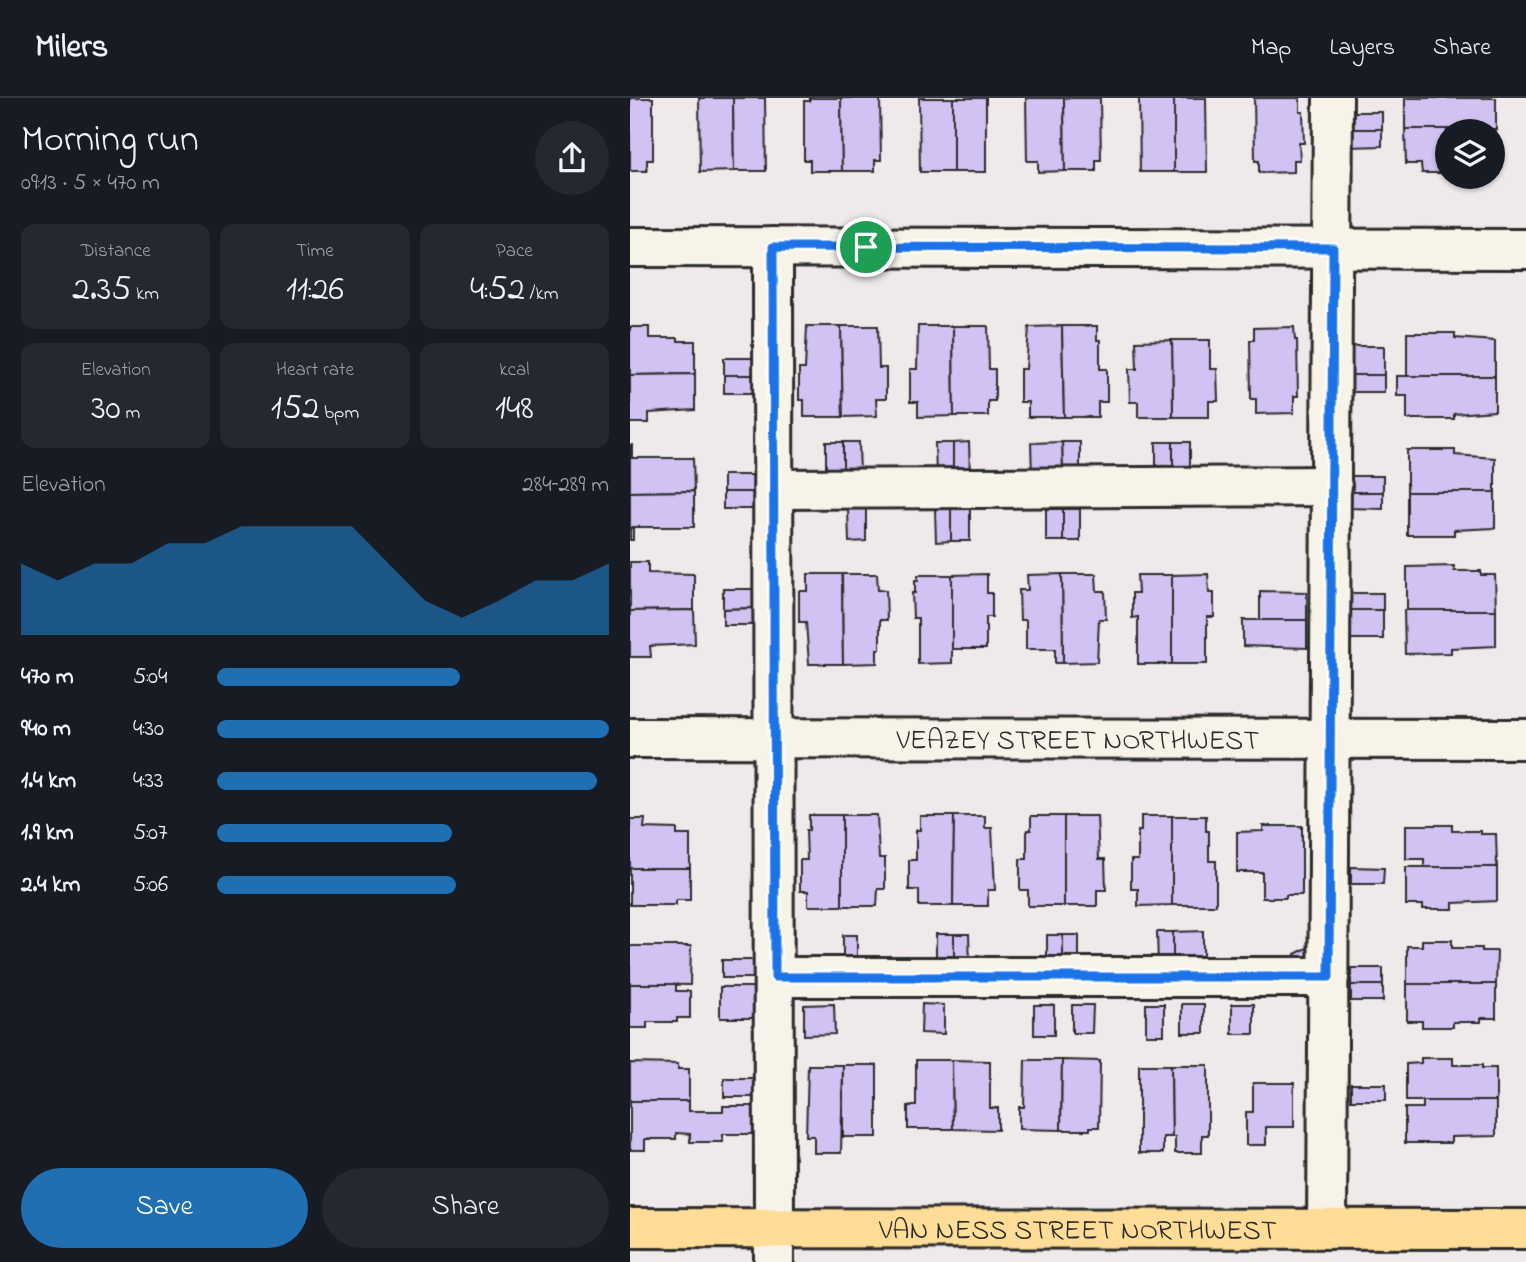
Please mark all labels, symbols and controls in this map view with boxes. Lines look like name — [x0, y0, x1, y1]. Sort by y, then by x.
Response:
text: Milers — [35, 24, 108, 72]
text: Map — [1251, 31, 1291, 66]
text: Layers — [1329, 31, 1395, 66]
text: Share — [1433, 31, 1491, 66]
text: Morning run — [21, 113, 199, 169]
map controls — [1435, 119, 1505, 189]
button: layers — [1435, 119, 1505, 189]
button: share — [535, 121, 609, 195]
text: 09:13 · 5 × 470 m — [21, 167, 160, 200]
pin — [836, 217, 896, 277]
icon: arrive — [847, 228, 885, 266]
text: Distance — [81, 238, 151, 265]
text: Time — [296, 238, 334, 265]
text: Pace — [496, 238, 533, 265]
text: 2.35 — [72, 265, 131, 316]
text: 11:26 — [286, 265, 344, 316]
text: 4:52 — [470, 265, 525, 316]
text: km — [131, 281, 159, 308]
text: /km — [525, 281, 559, 308]
text: Elevation — [81, 357, 151, 384]
text: Heart rate — [276, 357, 354, 384]
text: kcal — [499, 357, 529, 384]
text: 30 — [91, 384, 121, 435]
text: 152 — [271, 384, 319, 435]
text: 148 — [495, 384, 534, 435]
text: m — [121, 400, 140, 427]
text: bpm — [319, 400, 359, 427]
text: Elevation — [21, 469, 106, 502]
text: 284–289 m — [522, 469, 609, 502]
text: 470 m — [21, 661, 74, 694]
text: 5:04 — [133, 661, 168, 694]
text: 940 m — [21, 713, 71, 746]
text: 4:30 — [133, 713, 164, 746]
street label: VEAZEY STREET NORTHWEST — [896, 721, 1259, 763]
text: 1.4 km — [21, 765, 76, 798]
text: 4:33 — [133, 765, 163, 798]
text: 1.9 km — [21, 817, 74, 850]
text: 5:07 — [133, 817, 168, 850]
text: 2.4 km — [21, 869, 80, 902]
text: 5:06 — [133, 869, 168, 902]
button: Save — [21, 1168, 308, 1248]
button: Share — [322, 1168, 609, 1248]
street label: VAN NESS STREET NORTHWEST — [878, 1211, 1277, 1253]

